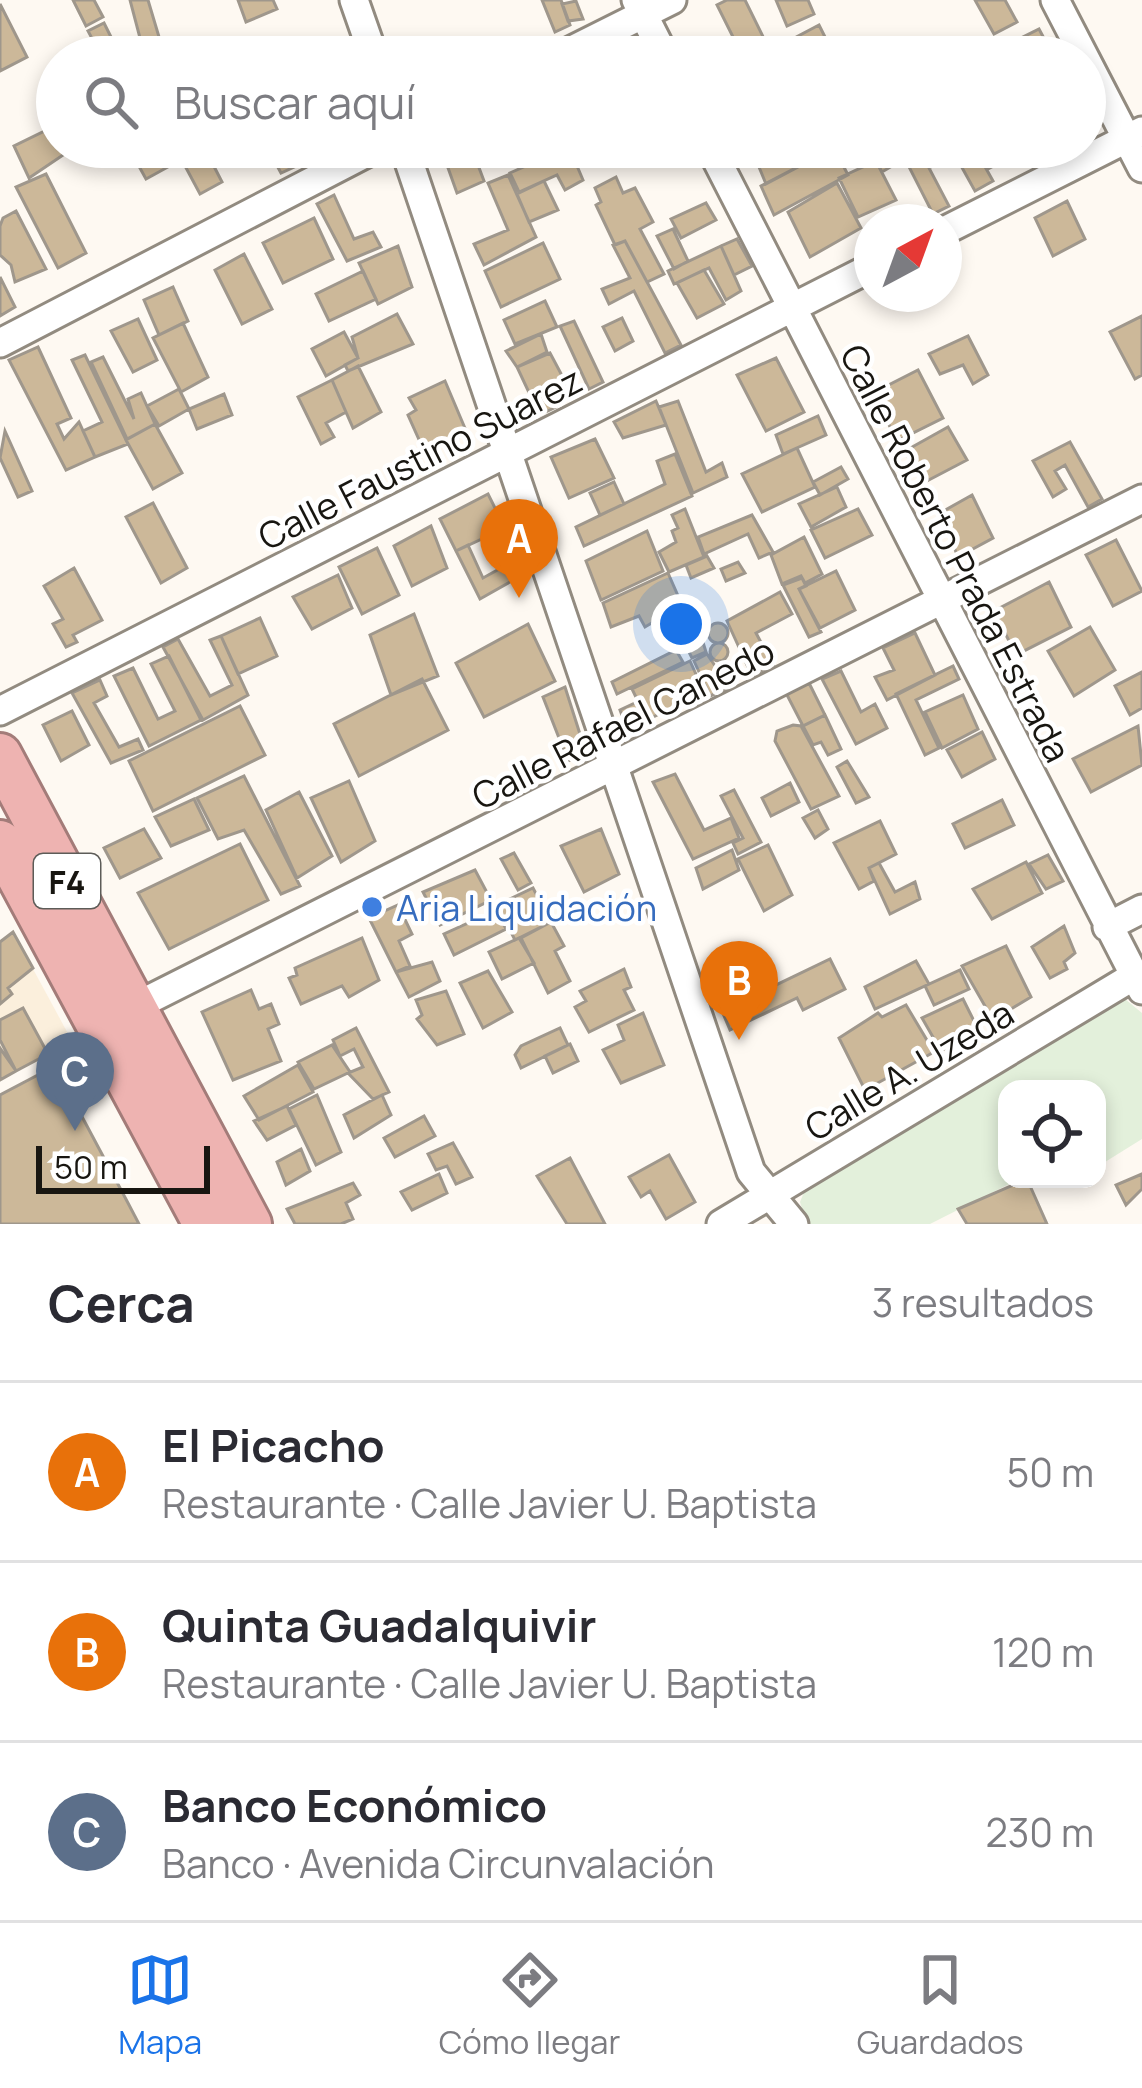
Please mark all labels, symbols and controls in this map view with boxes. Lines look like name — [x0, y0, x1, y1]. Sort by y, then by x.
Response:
search box — [36, 36, 1106, 168]
icon: search — [78, 69, 144, 135]
text: Buscar aquí — [174, 71, 416, 133]
north arrow — [854, 204, 962, 312]
street label: Calle Roberto Prada Estrada — [829, 336, 1083, 770]
street label: Calle Faustino Suarez — [250, 355, 590, 561]
pin: A — [480, 499, 558, 598]
your location — [651, 594, 711, 654]
street label: Calle Rafael Canedo — [463, 626, 783, 820]
road number: F4 — [34, 854, 100, 908]
place label: Aria Liquidación — [396, 883, 657, 932]
marker: Aria Liquidación — [359, 894, 385, 920]
pin: B — [700, 941, 778, 1040]
street label: Calle A. Uzeda — [796, 988, 1022, 1152]
pin: C — [36, 1032, 114, 1131]
map controls — [998, 1080, 1106, 1188]
button: locate — [998, 1080, 1106, 1188]
scale bar — [36, 1140, 210, 1193]
text: 50 m — [54, 1144, 128, 1189]
text: Cerca — [48, 1268, 195, 1337]
text: 3 resultados — [872, 1275, 1094, 1329]
text: El Picacho — [162, 1414, 385, 1476]
text: A — [74, 1445, 100, 1499]
text: 50 m — [1007, 1445, 1094, 1499]
text: Restaurante · Calle Javier U. Baptista — [162, 1476, 817, 1530]
text: Quinta Guadalquivir — [162, 1594, 596, 1656]
text: B — [75, 1625, 99, 1679]
text: 120 m — [992, 1625, 1094, 1679]
text: Restaurante · Calle Javier U. Baptista — [162, 1656, 817, 1710]
text: Banco Económico — [162, 1774, 547, 1836]
text: C — [73, 1805, 101, 1859]
text: 230 m — [986, 1805, 1094, 1859]
text: Banco · Avenida Circunvalación — [162, 1836, 714, 1890]
tab: Mapa — [118, 1947, 202, 2064]
tab: Cómo llegar — [439, 1947, 620, 2064]
tab: Guardados — [857, 1947, 1024, 2064]

